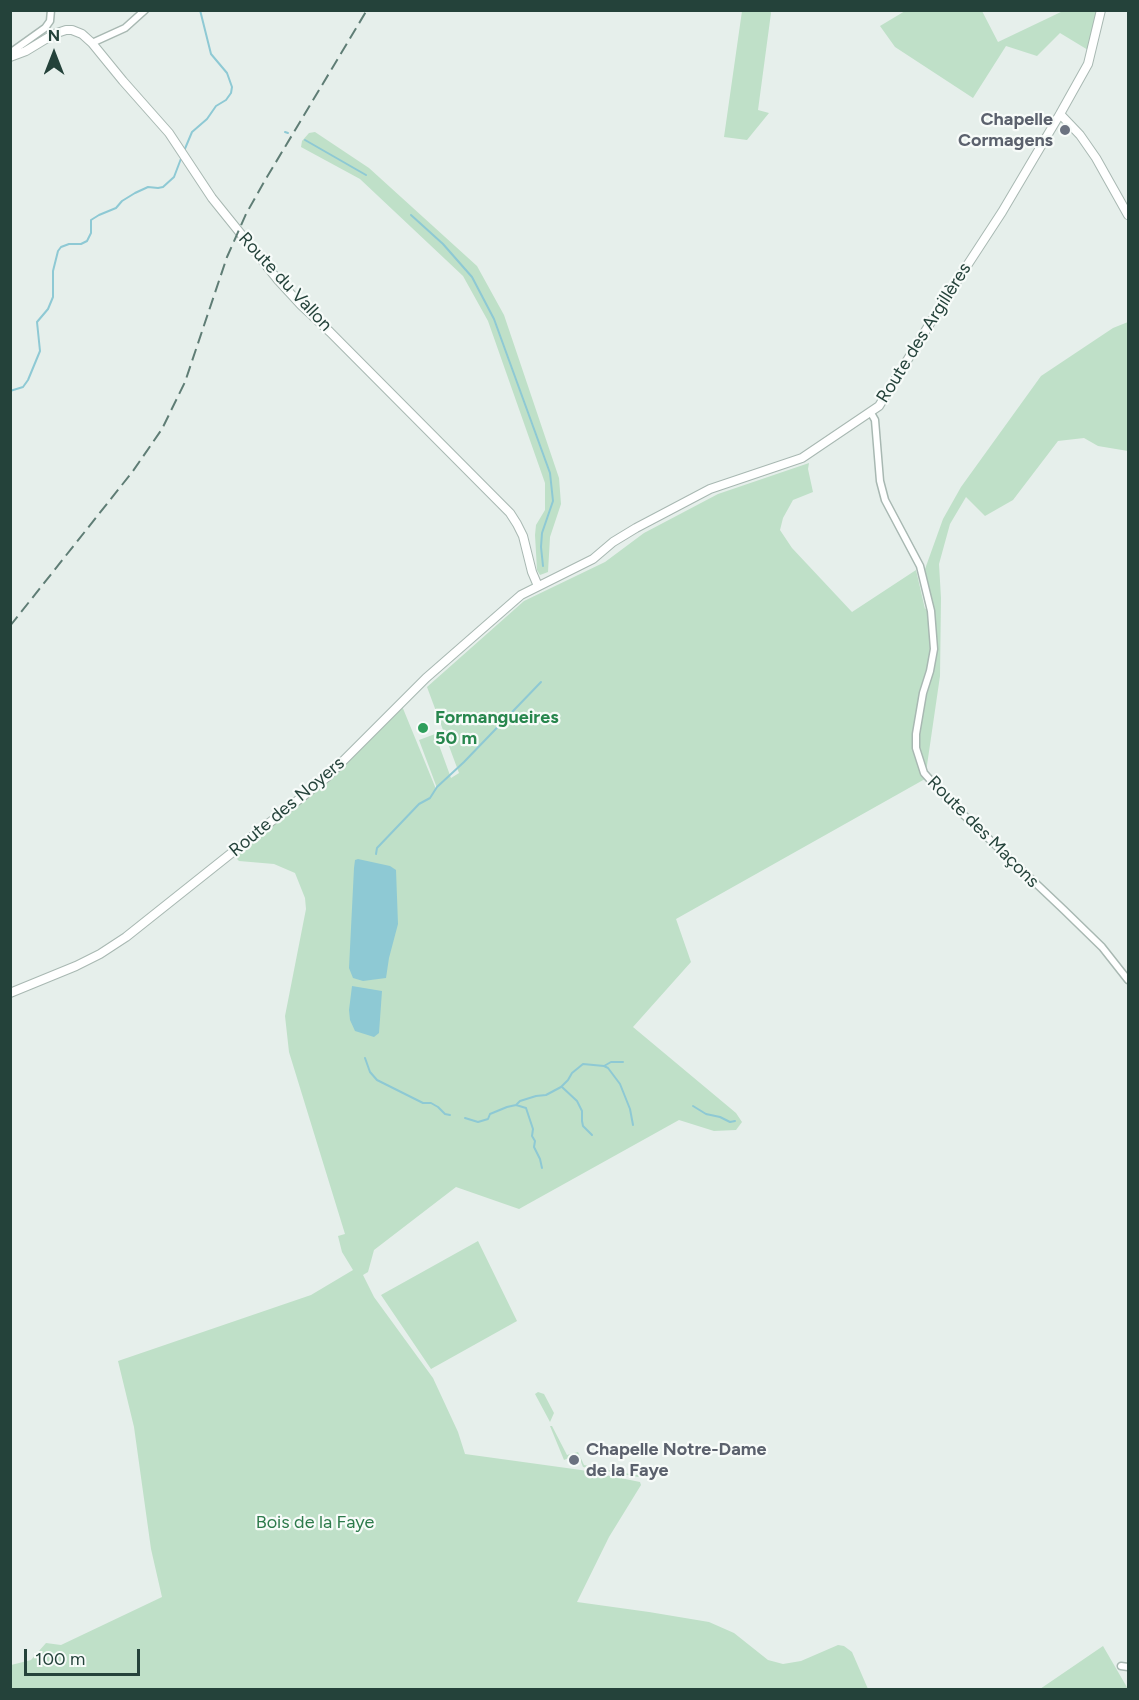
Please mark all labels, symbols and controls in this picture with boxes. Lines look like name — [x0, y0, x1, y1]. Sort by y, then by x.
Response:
north arrow — [24, 24, 84, 84]
text: N — [48, 26, 60, 45]
place label: Chapelle Cormagens — [958, 109, 1053, 152]
marker: Chapelle Cormagens — [1058, 123, 1072, 137]
street label: Route du Vallon — [234, 228, 336, 336]
street label: Route des Argillères — [872, 259, 976, 407]
place label: Formangueires 50 m — [435, 707, 559, 750]
marker: Formangueires 50 m — [416, 721, 430, 735]
street label: Route des Noyers — [225, 753, 349, 861]
street label: Route des Maçons — [923, 772, 1043, 892]
place label: Chapelle Notre-Dame de la Faye — [586, 1439, 766, 1482]
marker: Chapelle Notre-Dame de la Faye — [567, 1453, 581, 1467]
park label: Bois de la Faye — [256, 1512, 374, 1534]
scale bar — [27, 1637, 142, 1675]
text: 100 m — [35, 1648, 85, 1670]

